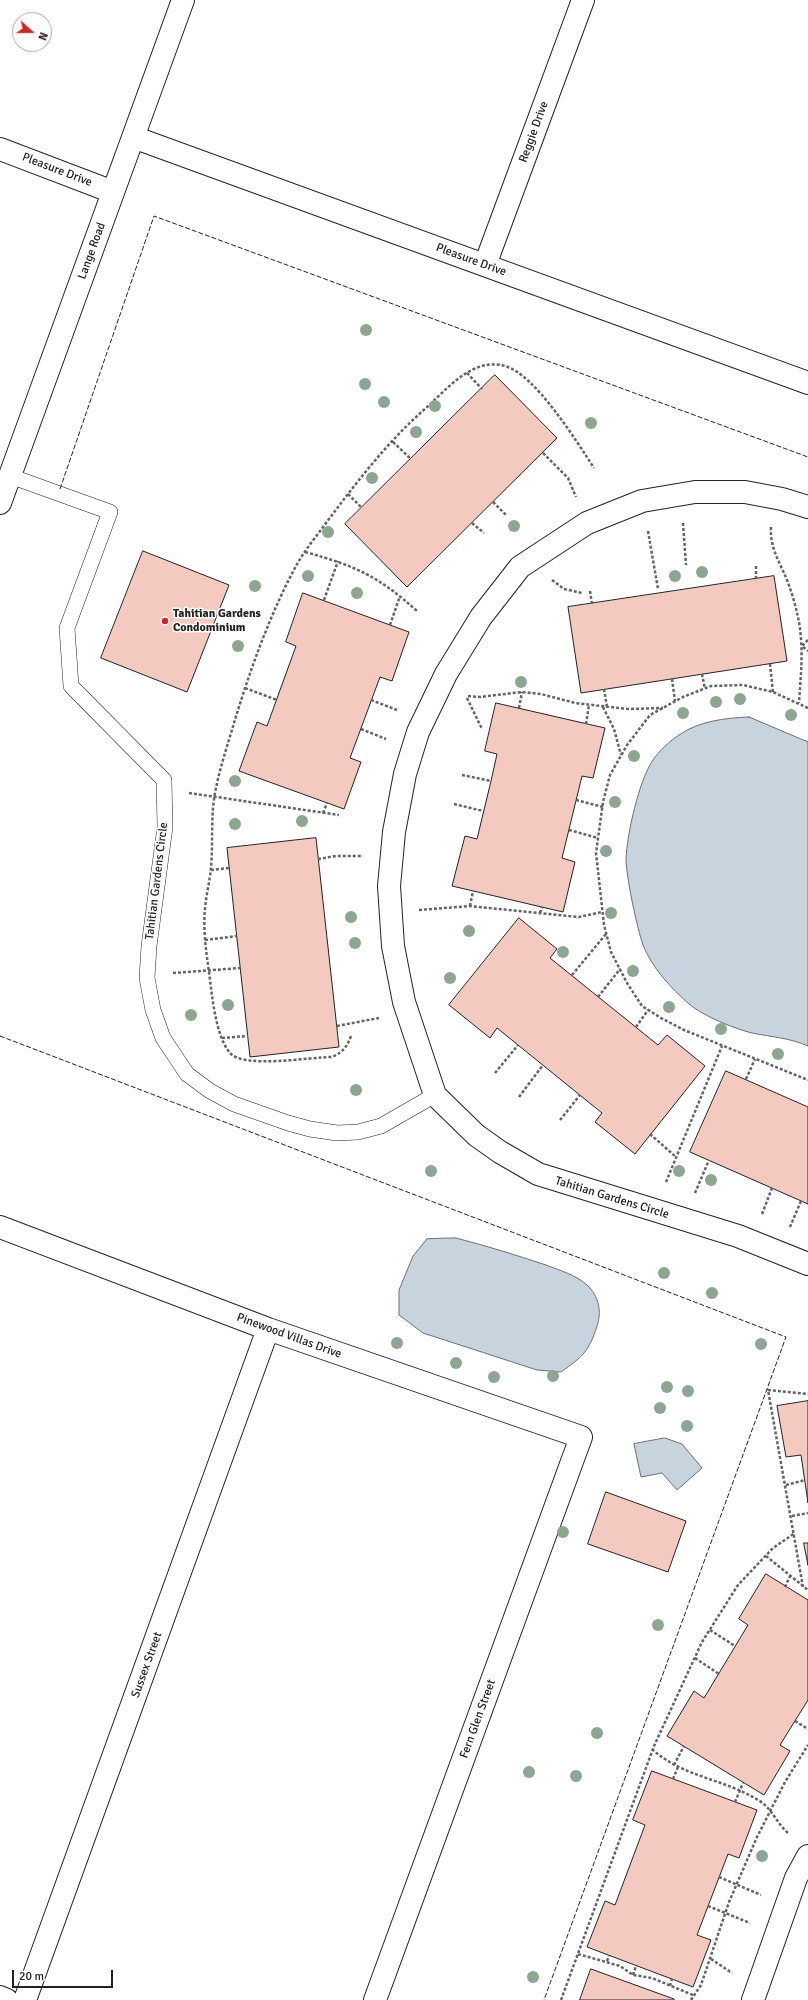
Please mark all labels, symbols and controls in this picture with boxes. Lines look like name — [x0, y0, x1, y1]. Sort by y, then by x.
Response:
north arrow — [12, 12, 52, 52]
text: N — [35, 30, 50, 42]
street label: Reggie Drive — [516, 99, 552, 165]
street label: Pleasure Drive — [20, 150, 94, 190]
street label: Lange Road — [75, 221, 109, 281]
street label: Pleasure Drive — [434, 241, 508, 279]
place label: Tahitian Gardens Condominium — [173, 607, 261, 635]
marker: Tahitian Gardens Condominium — [160, 616, 170, 626]
street label: Tahitian Gardens Circle — [143, 821, 171, 941]
street label: Tahitian Gardens Circle — [553, 1174, 671, 1222]
street label: Pinewood Villas Drive — [235, 1310, 343, 1362]
street label: Sussex Street — [128, 1630, 166, 1700]
street label: Fern Glen Street — [457, 1677, 499, 1761]
scale bar — [14, 1962, 115, 1988]
text: 20 m — [19, 1969, 44, 1984]

